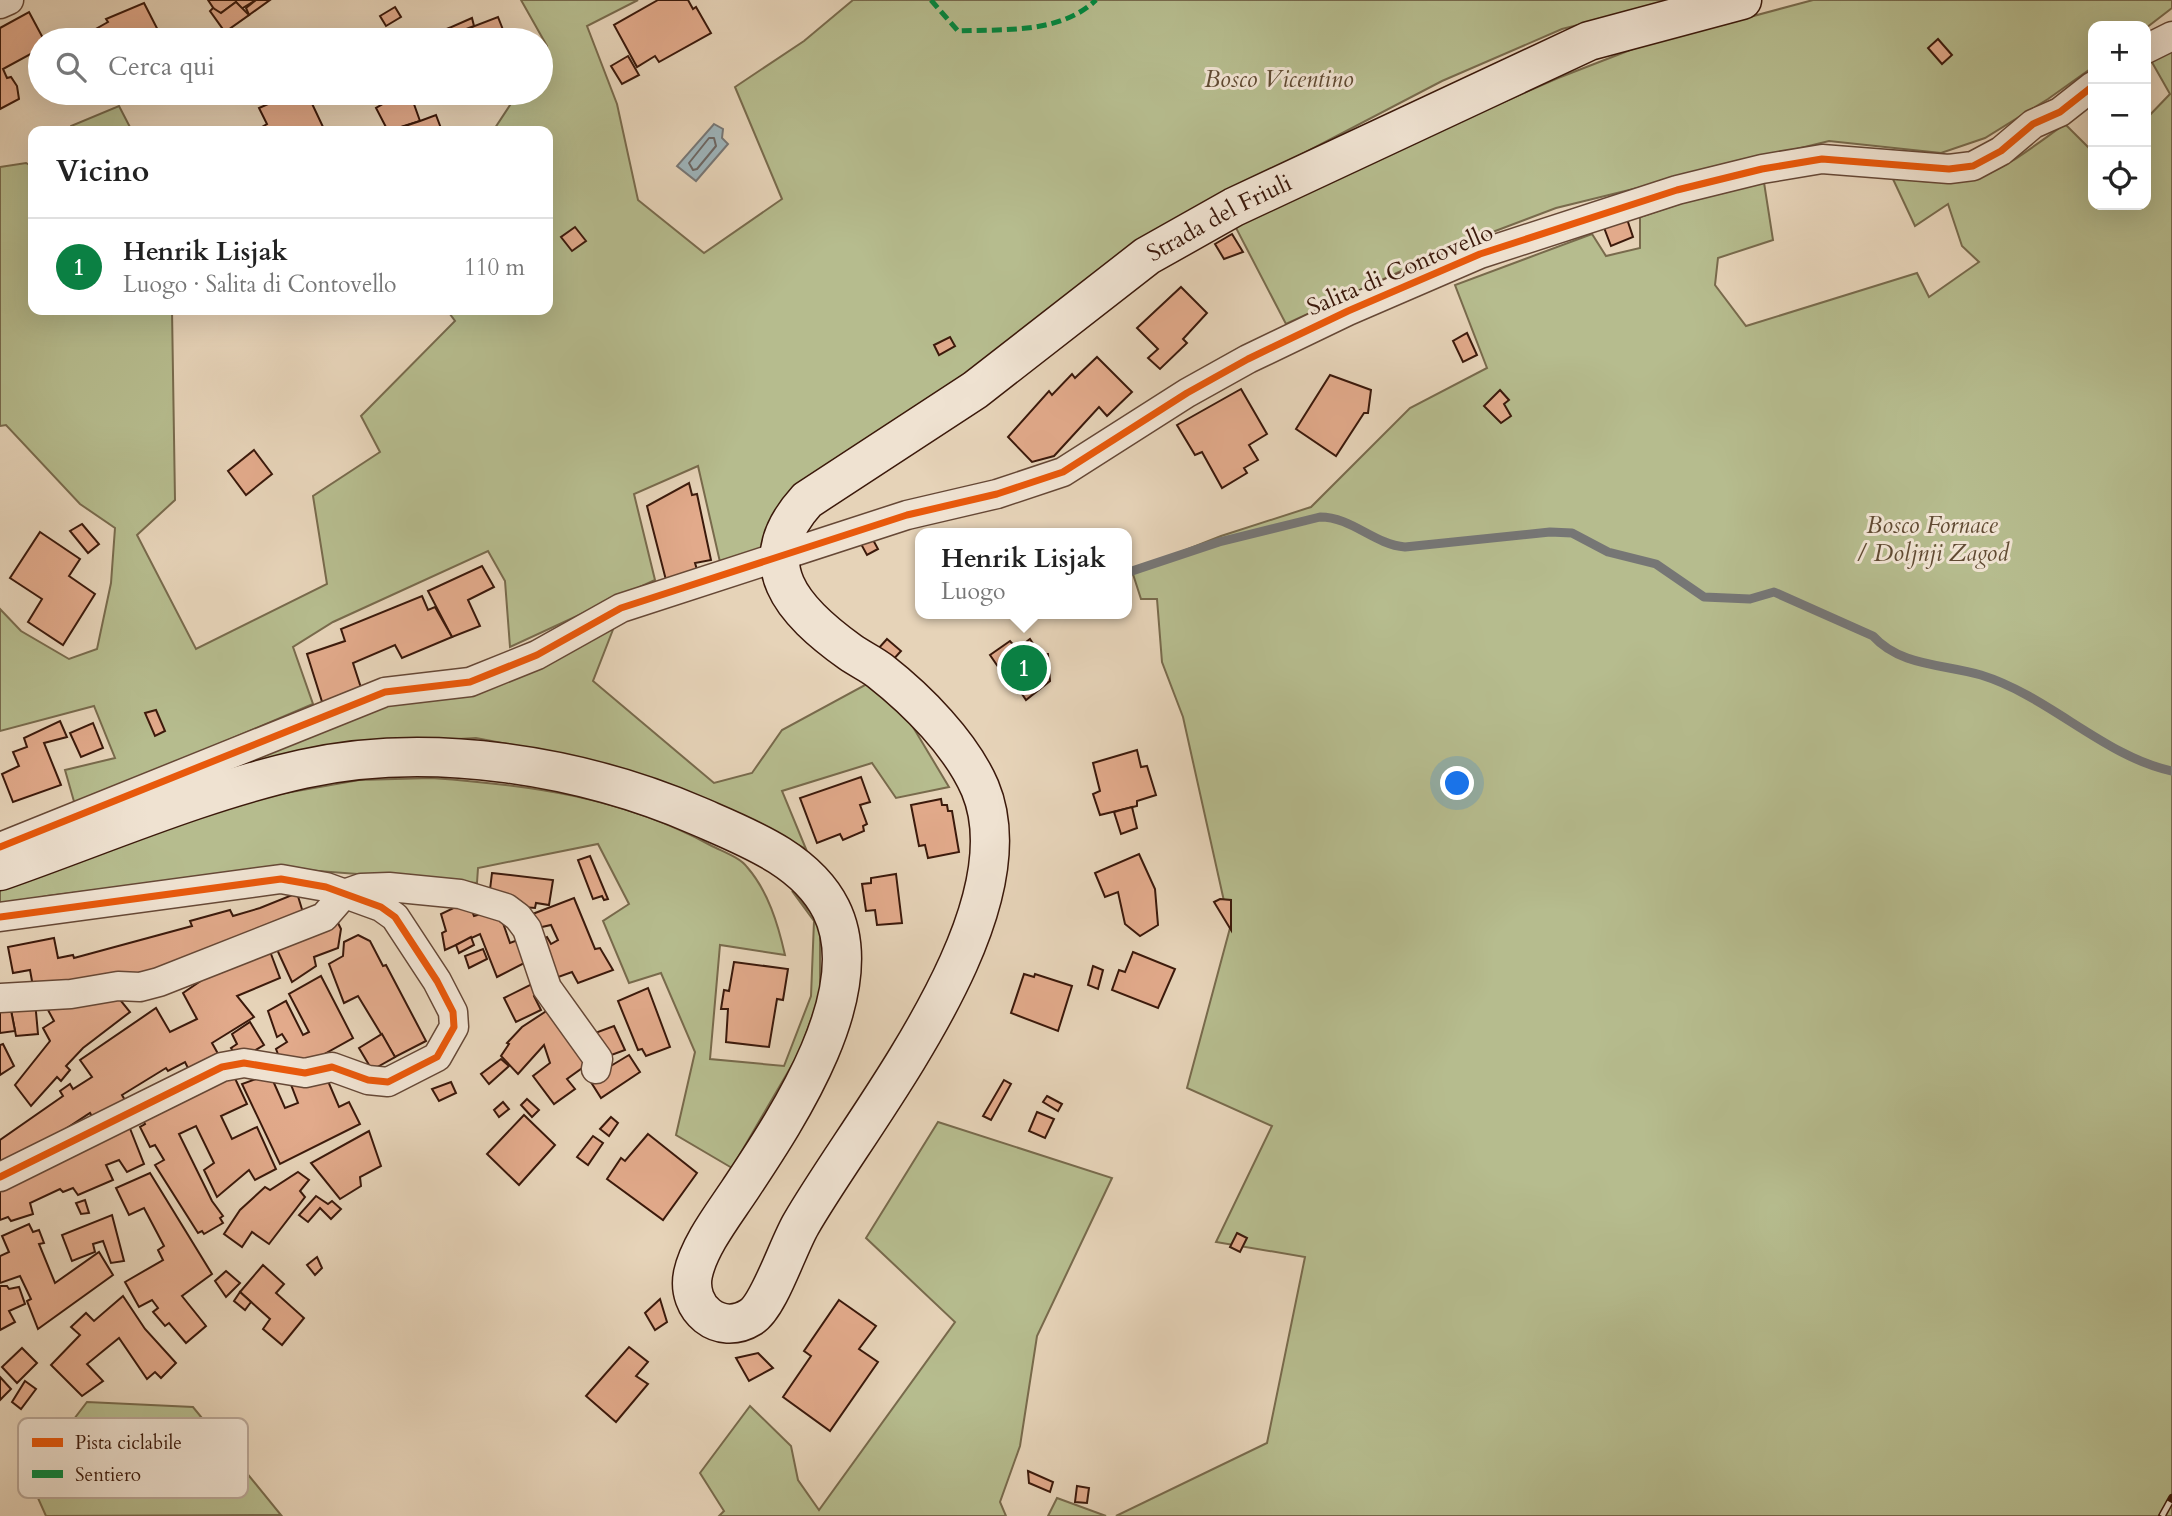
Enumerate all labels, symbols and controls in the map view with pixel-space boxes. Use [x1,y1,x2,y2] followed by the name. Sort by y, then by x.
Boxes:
[2088,21,2151,210] map controls
[2088,21,2151,84] button: +
[28,28,553,105] search box
[52,48,90,86] icon: search
[108,49,215,84] text: Cerca qui
[1204,63,1354,96] park label: Bosco Vicentino
[2088,84,2151,147] button: −
[2088,147,2151,210] button: locate
[56,151,149,192] text: Vicino
[1140,166,1297,270] street label: Strada del Friuli
[1302,216,1498,324] street label: Salita di Contovello
[123,234,288,269] text: Henrik Lisjak
[73,252,85,283] text: 1
[464,252,525,283] text: 110 m
[123,269,397,300] text: Luogo · Salita di Contovello
[1855,509,2010,570] park label: Bosco Fornace / Doljnji Zagod
[915,528,1132,619] popup
[941,541,1106,576] text: Henrik Lisjak
[941,576,1005,607] text: Luogo
[1001,642,1047,694] pin: 1
[1440,766,1474,800] your location
[18,1418,248,1498] legend
[75,1430,182,1456] text: Pista ciclabile
[75,1462,141,1488] text: Sentiero

